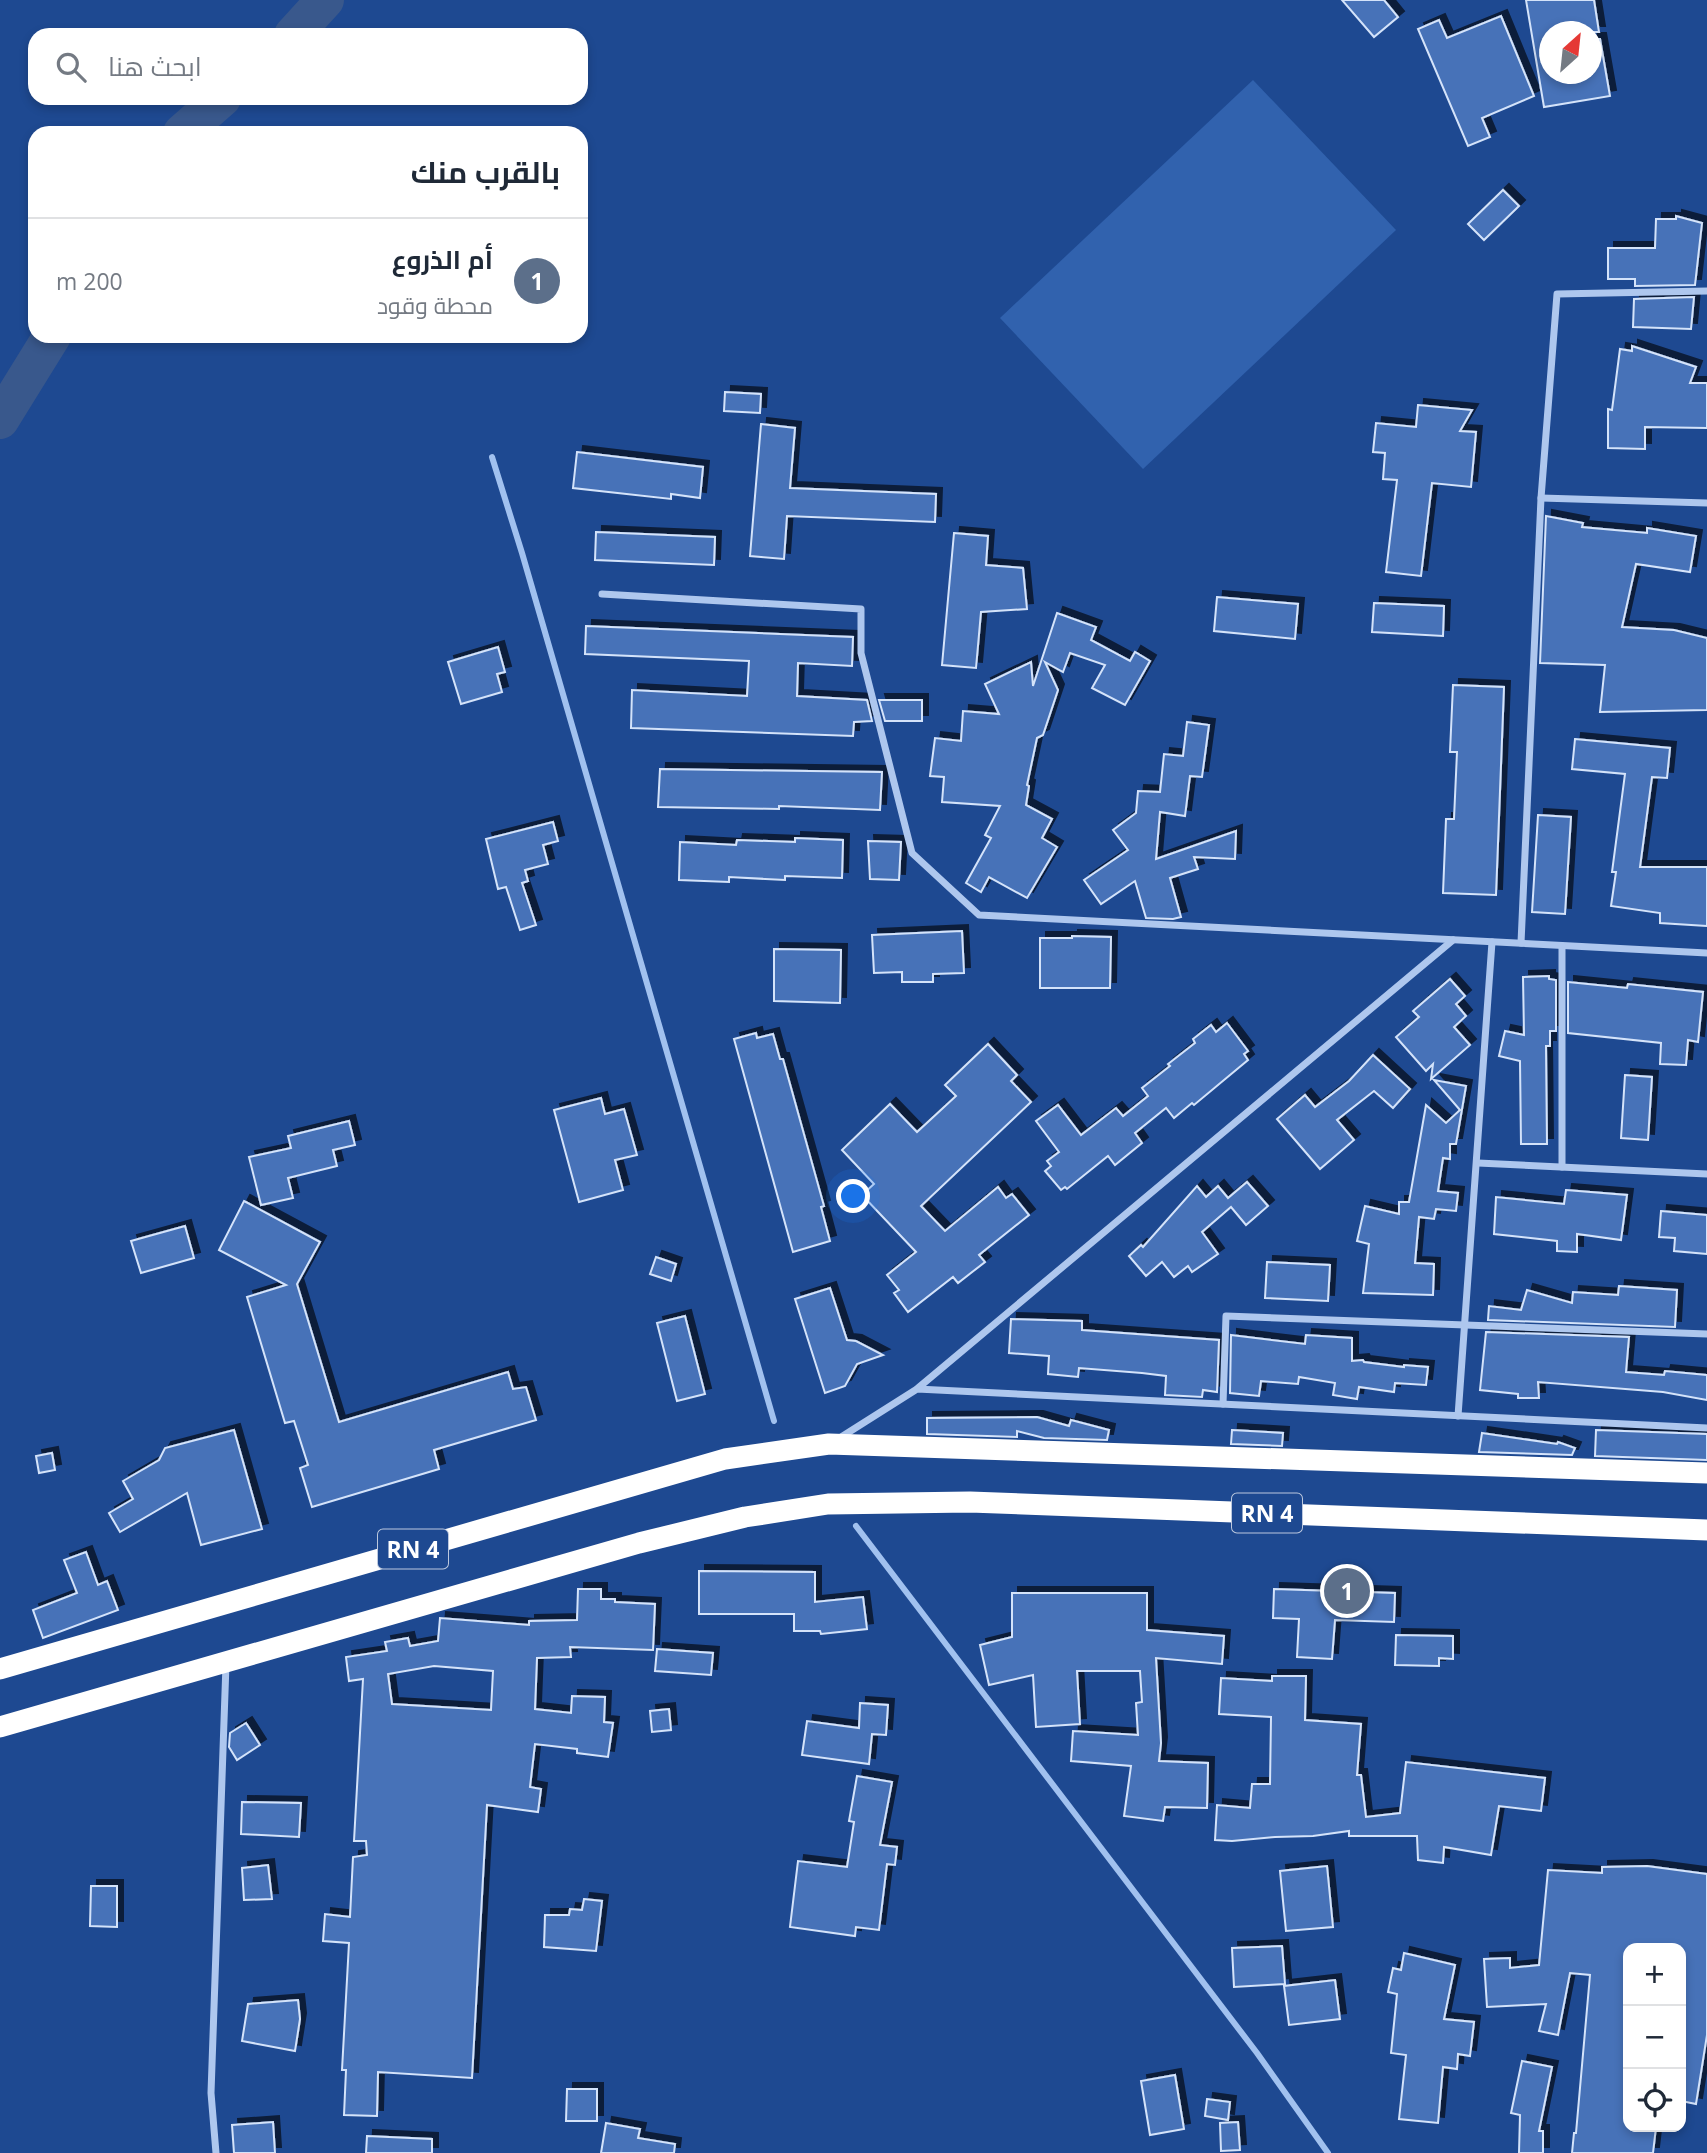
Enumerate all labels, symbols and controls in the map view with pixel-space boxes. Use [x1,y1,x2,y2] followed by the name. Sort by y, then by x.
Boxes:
[1539,21,1602,84] north arrow
[28,28,588,105] search box
[52,48,90,86] icon: search
[108,48,202,84] text: ابحث هنا
[411,151,560,192] text: بالقرب منك
[392,241,493,277] text: أم الذروع
[56,265,123,297] text: 200 m
[530,265,544,297] text: 1
[377,289,493,321] text: محطة وقود
[836,1179,870,1213] your location
[1232,1494,1302,1532] road number: RN 4
[378,1530,448,1568] road number: RN 4
[1324,1565,1370,1617] pin: 1
[1623,1943,1686,2132] map controls
[1623,1943,1686,2006] button: +
[1623,2006,1686,2069] button: −
[1623,2069,1686,2132] button: locate

